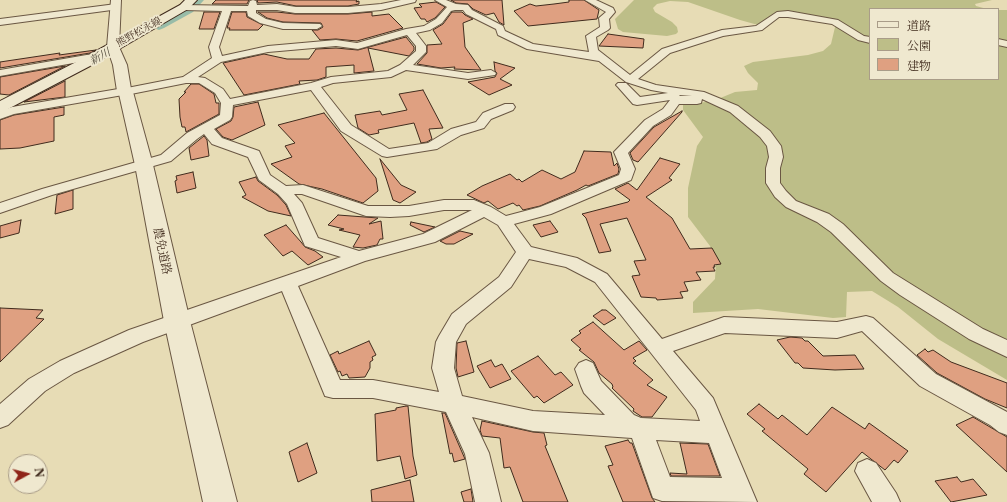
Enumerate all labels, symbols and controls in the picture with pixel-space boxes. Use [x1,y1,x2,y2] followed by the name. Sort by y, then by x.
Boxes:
[869,8,999,80] legend
[114,15,164,49] street label: 熊野松永線
[907,18,931,33] text: 道路
[907,38,931,53] text: 公園
[87,46,113,68] water label: 新川
[907,58,931,73] text: 建物
[150,226,174,276] street label: 農免道路
[8,454,48,494] north arrow
[31,467,46,478] text: N

